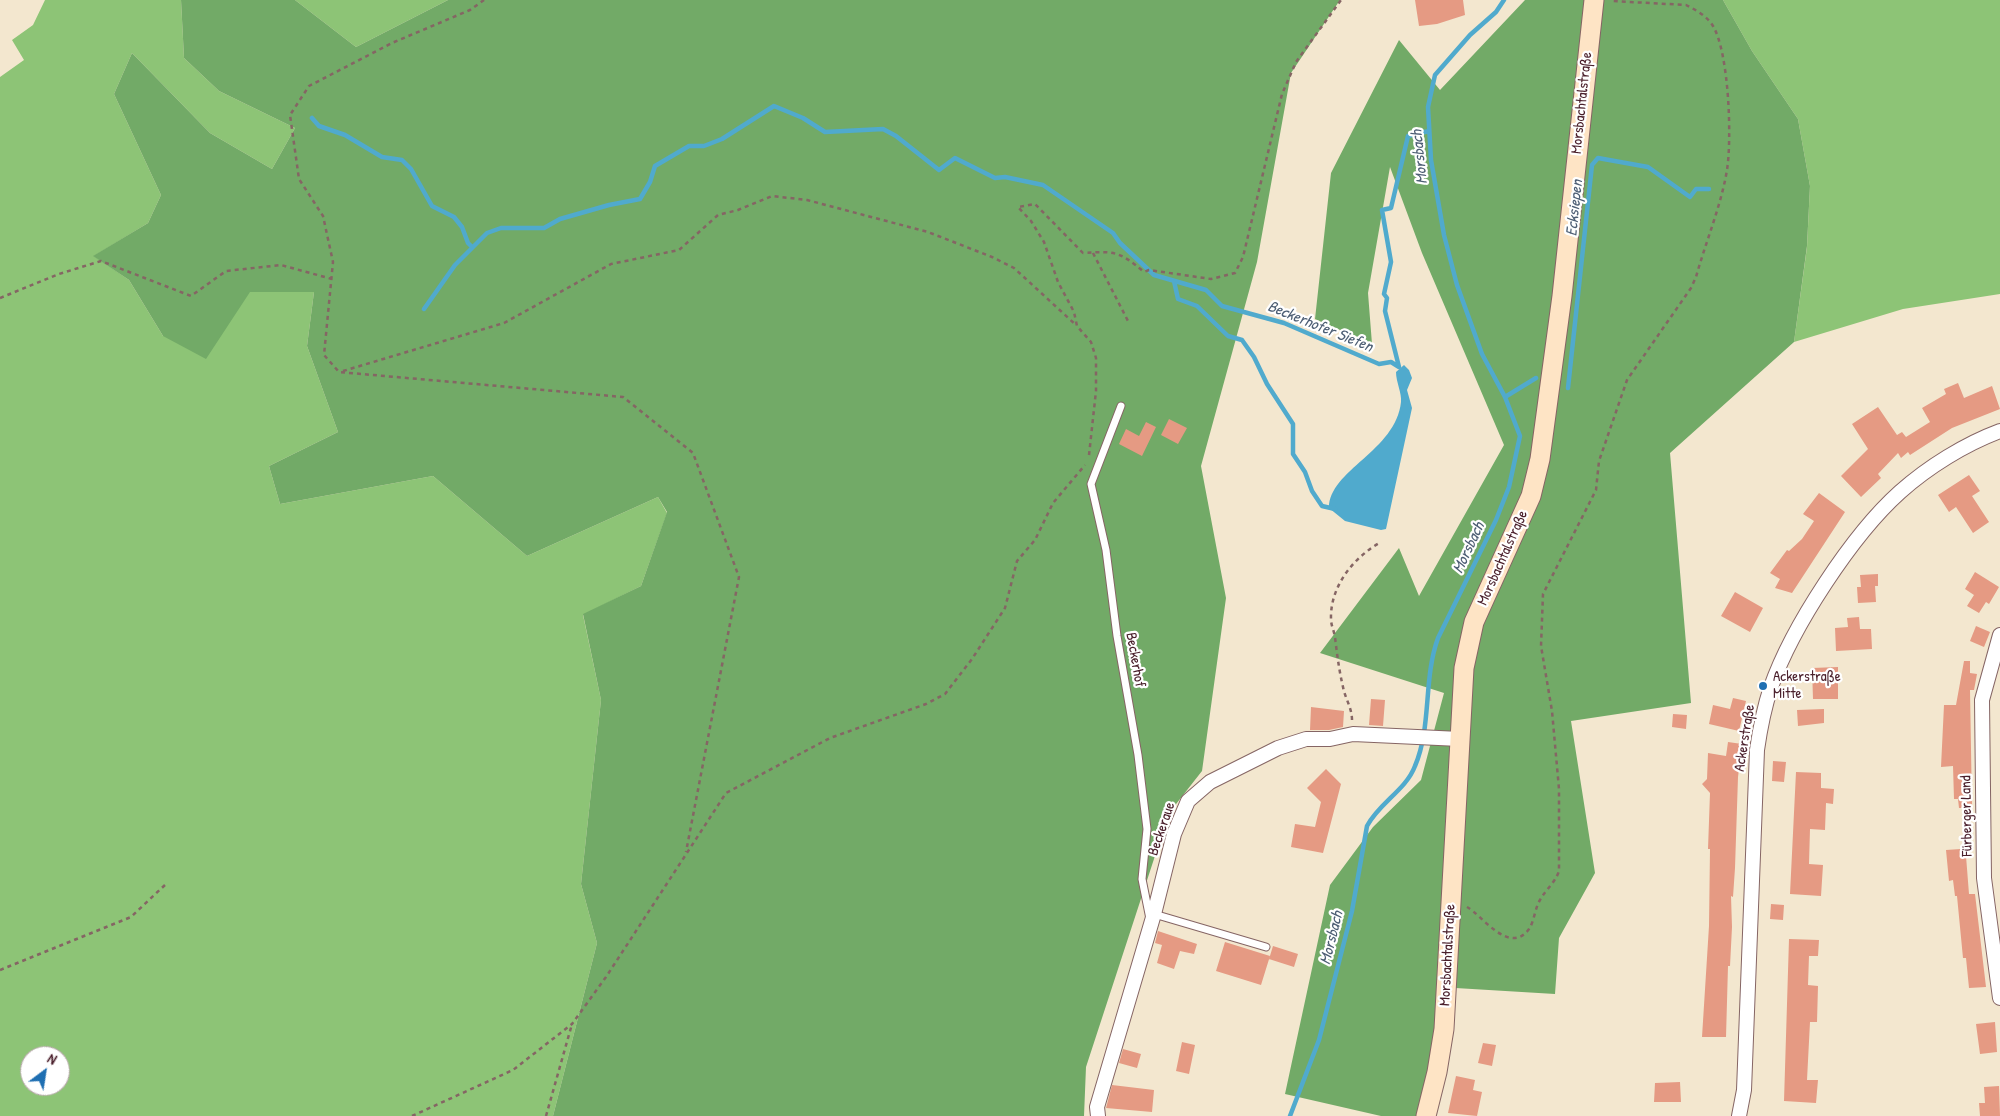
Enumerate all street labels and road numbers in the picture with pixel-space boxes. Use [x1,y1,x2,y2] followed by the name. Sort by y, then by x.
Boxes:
[1568,51,1596,155] street label: Morsbachtalstraße
[1474,508,1532,608] street label: Morsbachtalstraße
[1121,631,1149,689] street label: Beckerhof
[1731,703,1759,773] street label: Ackerstraße
[1957,775,1977,857] street label: Fürberger Land
[1145,800,1179,858] street label: Beckeraue
[1436,903,1460,1007] street label: Morsbachtalstraße

